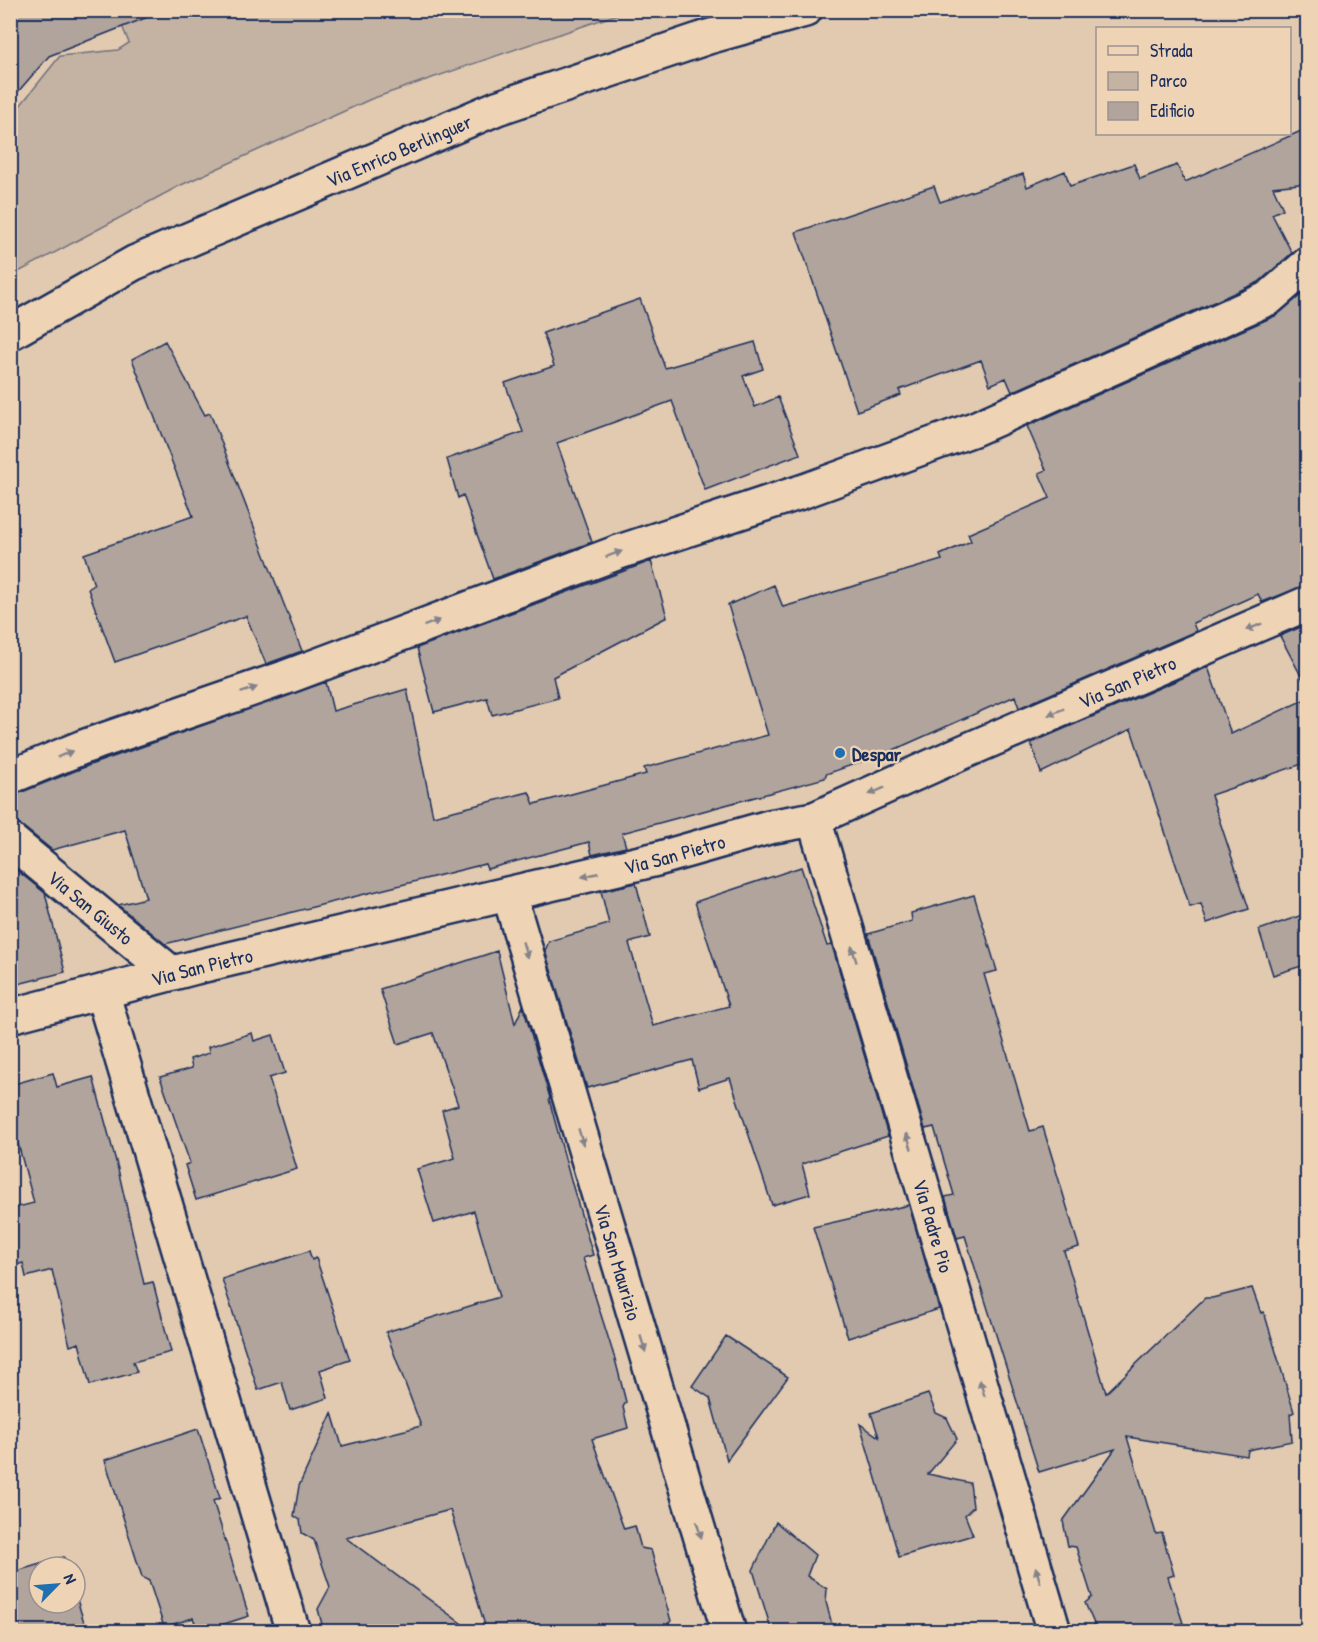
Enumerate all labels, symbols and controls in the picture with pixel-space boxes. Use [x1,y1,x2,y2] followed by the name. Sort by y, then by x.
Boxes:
[1096,27,1291,135] legend
[1150,38,1193,63] text: Strada
[1150,68,1187,93] text: Parco
[1150,98,1194,123] text: Edificio
[321,107,476,193] street label: Via Enrico Berlinguer
[605,548,623,558] one-way arrow
[423,618,441,627] one-way arrow
[1245,622,1262,631] one-way arrow
[1074,648,1180,714] street label: Via San Pietro
[240,684,258,694] one-way arrow
[1046,707,1064,717] one-way arrow
[852,740,902,768] place label: Despar
[833,746,847,760] marker: Despar
[56,749,74,759] one-way arrow
[868,786,886,796] one-way arrow
[621,827,728,880] street label: Via San Pietro
[42,863,139,950] street label: Via San Giusto
[581,870,599,880] one-way arrow
[148,941,255,992] street label: Via San Pietro
[521,941,530,959] one-way arrow
[849,945,858,963] one-way arrow
[577,1128,586,1146] one-way arrow
[904,1132,913,1150] one-way arrow
[908,1176,961,1275] street label: Via Padre Pio
[589,1201,649,1323] street label: Via San Maurizio
[639,1335,648,1353] one-way arrow
[977,1379,986,1397] one-way arrow
[695,1522,704,1540] one-way arrow
[27,1555,87,1615] north arrow
[1033,1566,1042,1584] one-way arrow
[59,1570,83,1588] text: N

